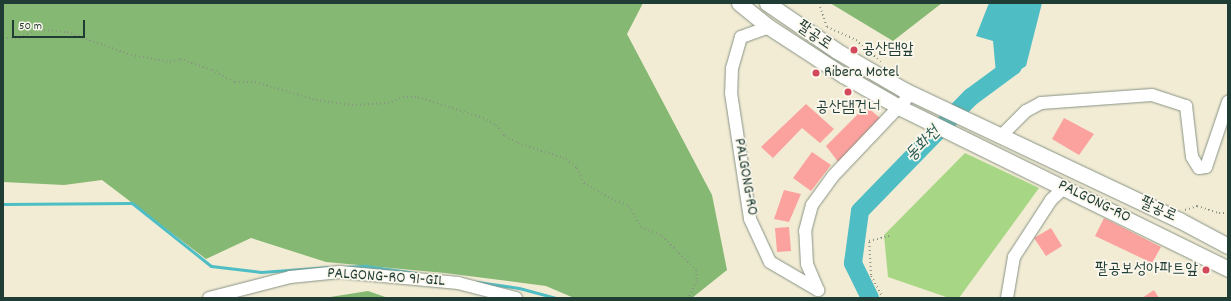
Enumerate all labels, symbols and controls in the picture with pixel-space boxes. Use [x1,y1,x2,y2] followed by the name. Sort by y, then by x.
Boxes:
[14,12,87,38] scale bar
[793,17,835,55] street label: 팔공로
[19,18,42,35] text: 50 m
[862,40,914,60] place label: 공산댐앞
[849,45,859,55] marker: 공산댐앞
[824,63,899,83] place label: Ribera Motel
[811,68,821,78] marker: Ribera Motel
[843,87,853,97] marker: 공산댐건너
[816,98,880,118] place label: 공산댐건너
[902,123,946,167] water label: 동화천
[729,137,761,217] street label: PALGONG-RO
[1055,176,1133,228] street label: PALGONG-RO
[1136,193,1180,227] street label: 팔공로
[1095,260,1198,280] place label: 팔공보성아파트앞
[327,264,445,292] street label: PALGONG-RO 91-GIL
[1201,265,1211,275] marker: 팔공보성아파트앞

